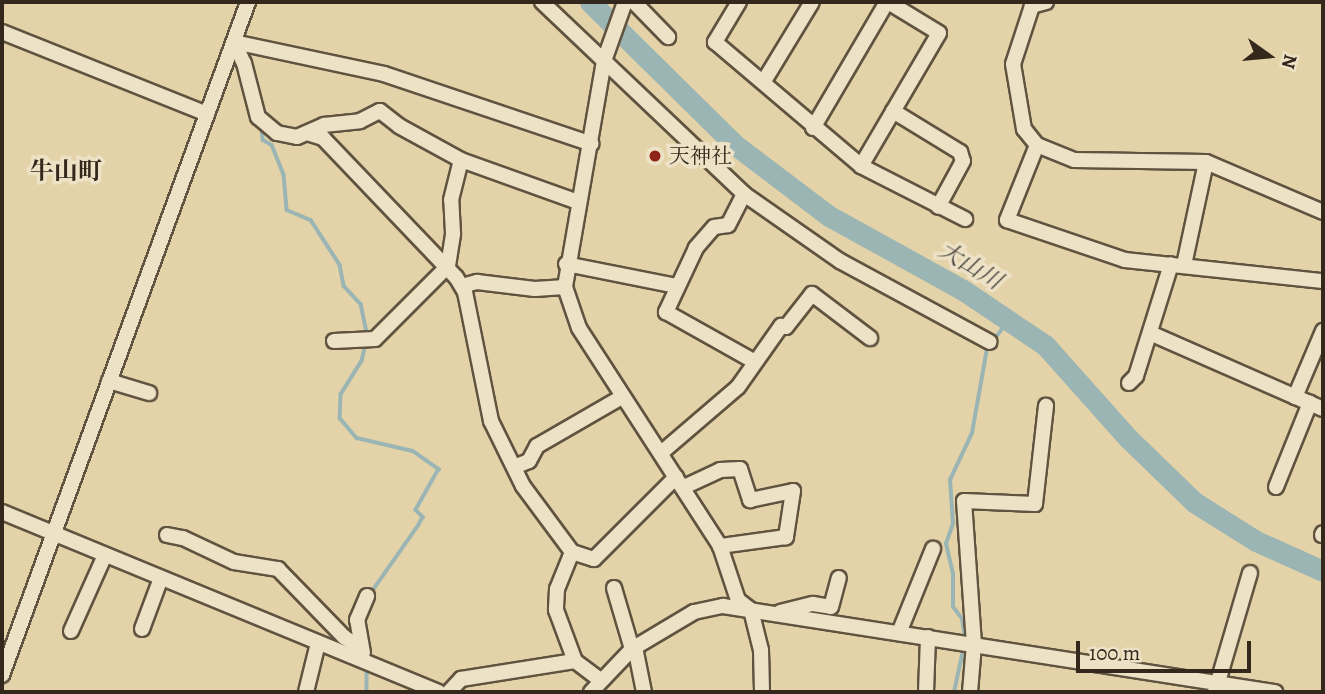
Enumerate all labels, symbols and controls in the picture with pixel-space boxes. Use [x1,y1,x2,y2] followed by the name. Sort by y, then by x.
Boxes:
[1234,21,1304,91] north arrow
[1275,51,1304,71] text: N
[669,143,732,169] place label: 天神社
[647,148,663,164] marker: 天神社
[30,158,102,186] district label: 牛山町
[933,236,1007,296] water label: 大山川
[1080,628,1255,672] scale bar
[1089,639,1140,667] text: 100 m

